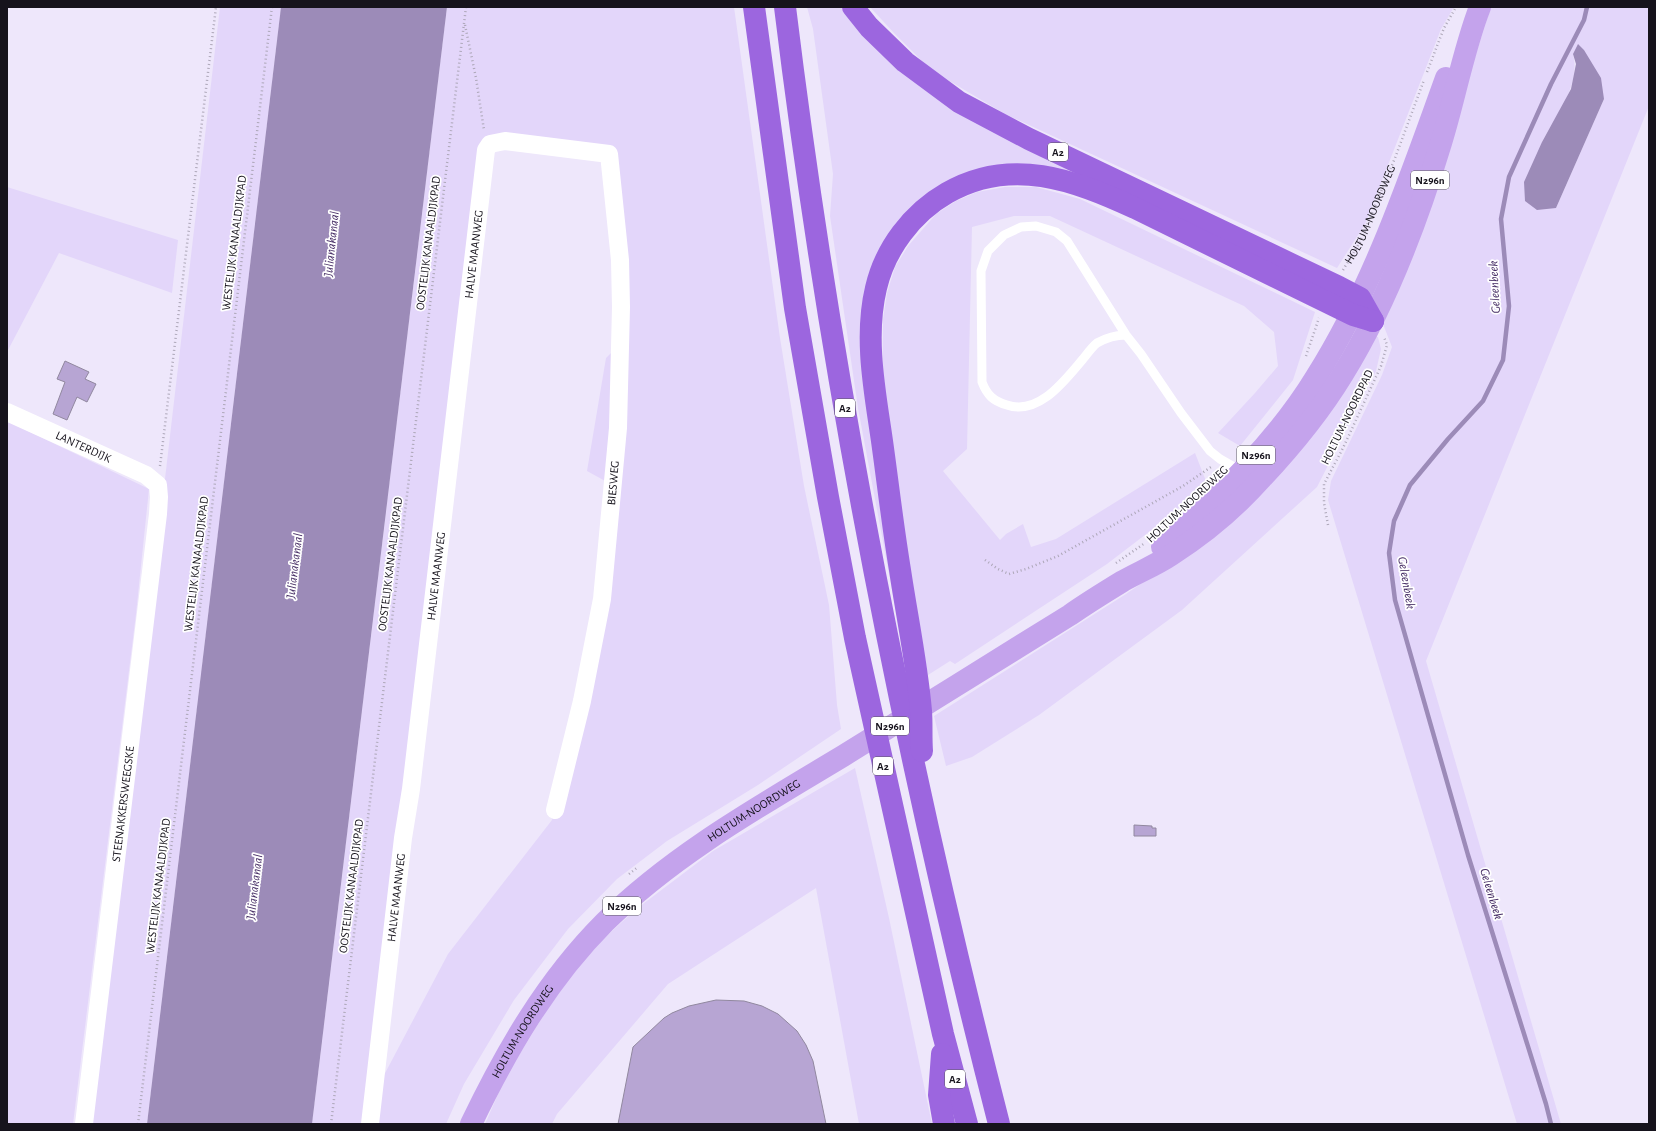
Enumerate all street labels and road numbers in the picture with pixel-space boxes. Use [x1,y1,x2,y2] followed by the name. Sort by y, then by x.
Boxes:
[1048,143,1068,161] road number: A2
[1342,163,1397,266] street label: HOLTUM-NOORDWEG
[1411,171,1449,189] road number: N296n
[220,174,248,311] street label: WESTELIJK KANAALDIJKPAD
[414,175,442,311] street label: OOSTELIJK KANAALDIJKPAD
[463,209,485,299] street label: HALVE MAANWEG
[1319,367,1375,466] street label: HOLTUM-NOORDPAD
[835,399,855,417] road number: A2
[54,429,114,465] street label: LANTERDIJK
[1237,446,1275,464] road number: N296n
[605,460,621,506] street label: BIESWEG
[1144,463,1230,545] street label: HOLTUM-NOORDWEG
[182,495,210,632] street label: WESTELIJK KANAALDIJKPAD
[376,496,404,632] street label: OOSTELIJK KANAALDIJKPAD
[425,531,447,621] street label: HALVE MAANWEG
[871,717,909,735] road number: N296n
[110,745,136,863] street label: STEENAKKERSWEEGSKE
[873,757,893,775] road number: A2
[705,777,802,844] street label: HOLTUM-NOORDWEG
[144,817,172,954] street label: WESTELIJK KANAALDIJKPAD
[337,818,365,954] street label: OOSTELIJK KANAALDIJKPAD
[385,853,407,942] street label: HALVE MAANWEG
[603,897,641,915] road number: N296n
[489,983,556,1080] street label: HOLTUM-NOORDWEG
[945,1070,965,1088] road number: A2

